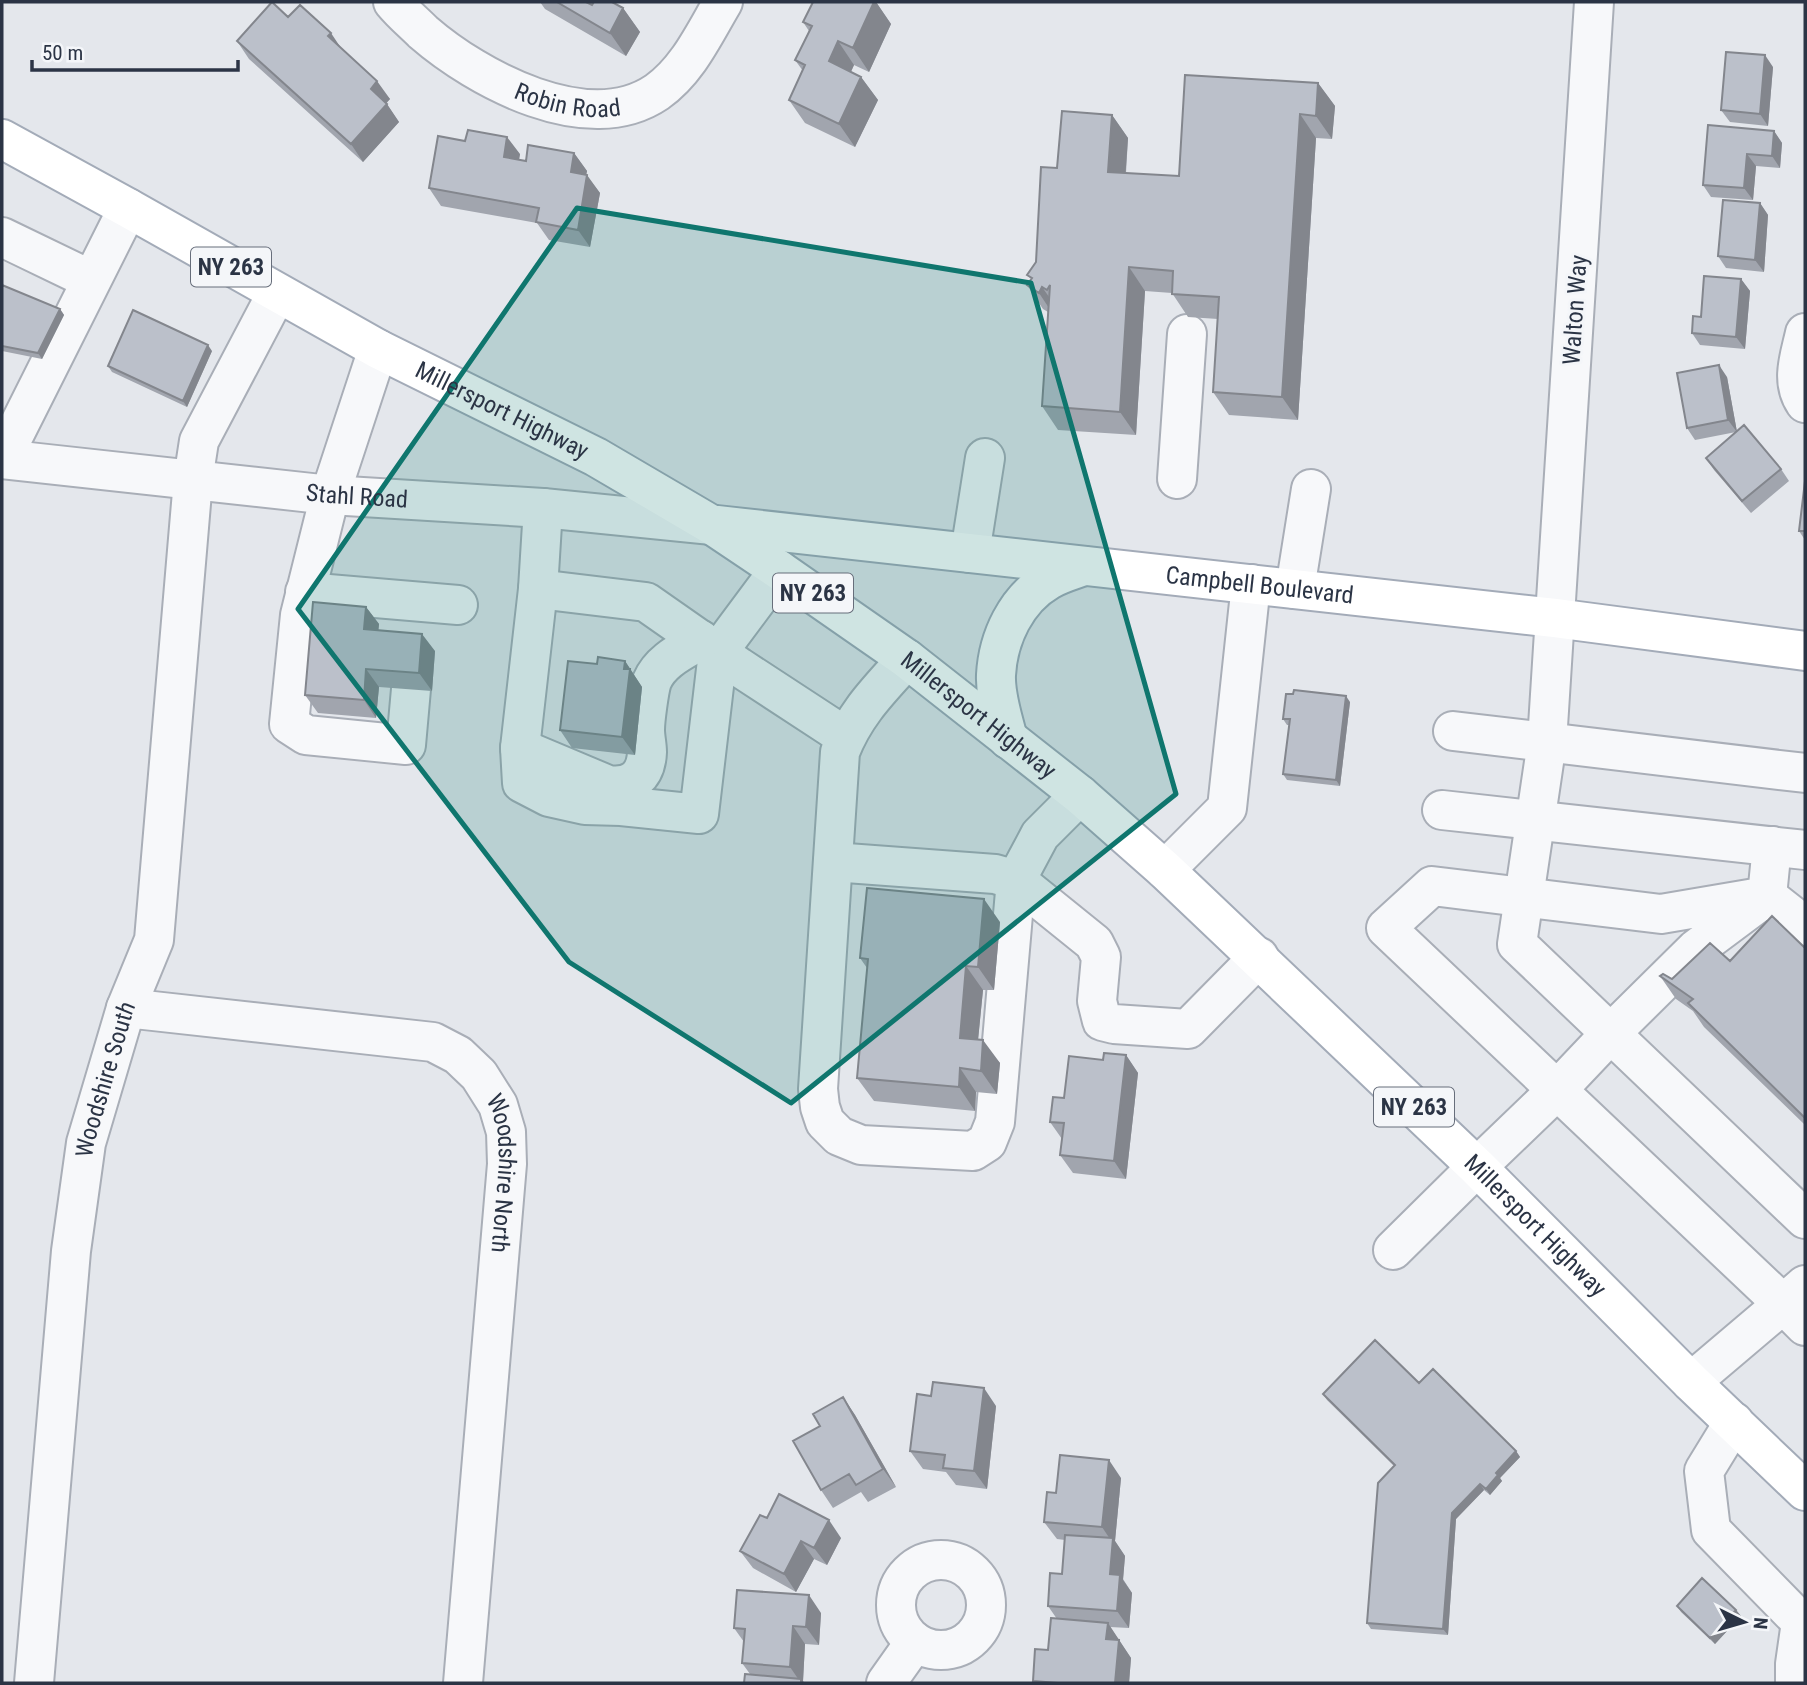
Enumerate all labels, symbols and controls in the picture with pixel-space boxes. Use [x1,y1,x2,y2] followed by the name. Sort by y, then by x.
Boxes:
[32,28,238,72] scale bar
[42,41,83,65] text: 50 m
[511,77,622,123] street label: Robin Road
[191,248,271,286] road number: NY 263
[1557,254,1593,366] street label: Walton Way
[411,356,593,465] street label: Millersport Highway
[305,478,409,514] street label: Stahl Road
[1164,561,1355,610] street label: Campbell Boulevard
[773,573,853,612] road number: NY 263
[895,646,1062,785] street label: Millersport Highway
[70,997,141,1159] street label: Woodshire South
[1374,1088,1454,1126] road number: NY 263
[481,1089,521,1254] street label: Woodshire North
[1459,1149,1612,1303] street label: Millersport Highway
[1709,1587,1779,1657] north arrow
[1748,1617,1772,1630] text: N

